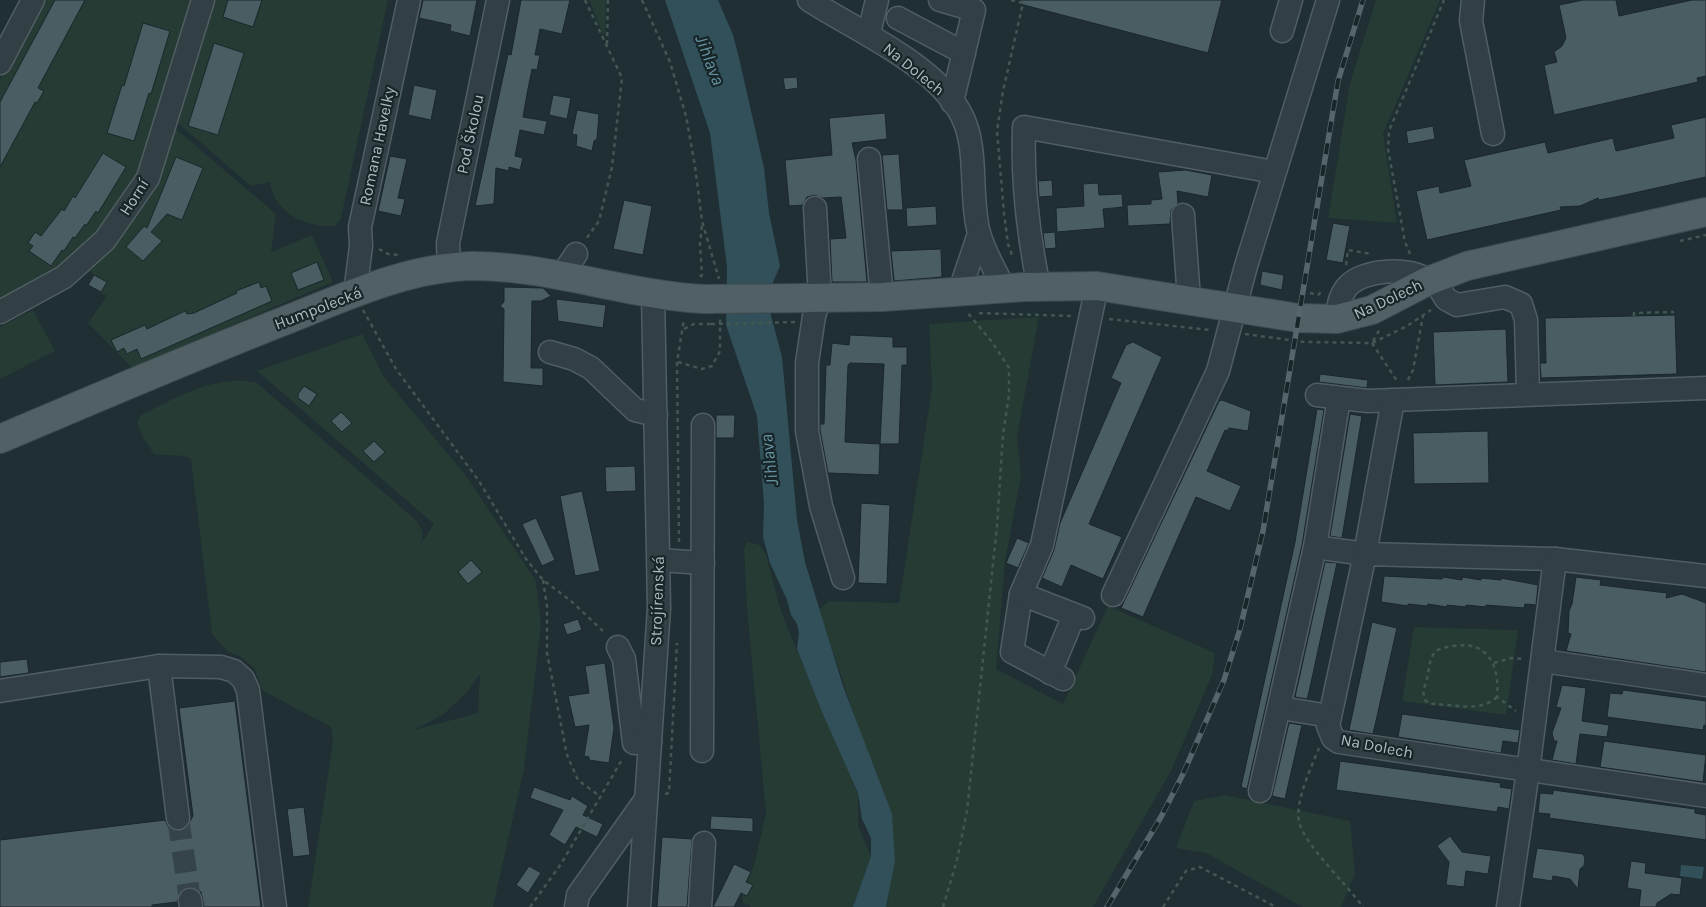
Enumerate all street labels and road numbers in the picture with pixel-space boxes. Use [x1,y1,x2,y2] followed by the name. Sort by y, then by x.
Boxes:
[879,38,949,100] street label: Na Dolech
[355,84,399,207] street label: Romana Havelky
[452,92,488,176] street label: Pod Školou
[115,175,153,219] street label: Horní
[1351,275,1425,323] street label: Na Dolech
[272,283,364,333] street label: Humpolecká
[646,556,668,646] street label: Strojírenská
[1339,730,1415,762] street label: Na Dolech

